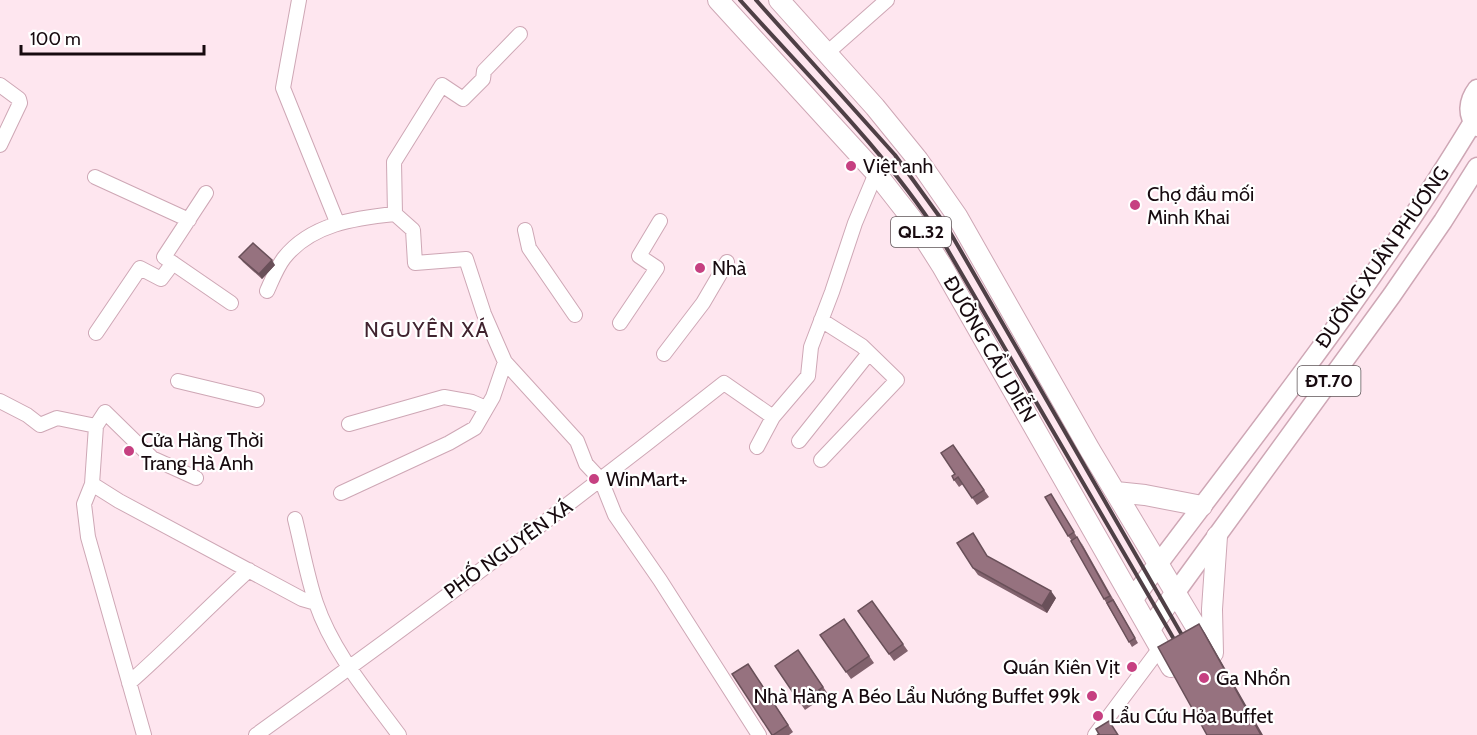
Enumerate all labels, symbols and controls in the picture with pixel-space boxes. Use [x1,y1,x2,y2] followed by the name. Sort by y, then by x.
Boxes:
[21,18,204,56] scale bar
[30,28,81,50] text: 100 m
[863,154,933,178] place label: Việt anh
[844,159,858,173] marker: Việt anh
[1310,161,1454,353] street label: ĐƯỜNG XUÂN PHƯƠNG
[1147,182,1254,229] place label: Chợ đầu mối Minh Khai
[1128,198,1142,212] marker: Chợ đầu mối Minh Khai
[891,217,951,247] road number: QL.32
[712,256,747,280] place label: Nhà
[693,261,707,275] marker: Nhà
[938,270,1044,426] street label: ĐƯỜNG CẦU DIỄN
[364,317,490,342] district label: NGUYÊN XÁ
[1298,366,1360,396] road number: ĐT.70
[141,428,263,475] place label: Cửa Hàng Thời Trang Hà Anh
[122,444,136,458] marker: Cửa Hàng Thời Trang Hà Anh
[606,467,688,491] place label: WinMart+
[587,472,601,486] marker: WinMart+
[438,492,577,604] street label: PHỐ NGUYÊN XÁ
[1003,655,1120,679] place label: Quán Kiên Vịt
[1125,660,1139,674] marker: Quán Kiên Vịt
[1216,666,1290,690] place label: Ga Nhổn
[1197,671,1211,685] marker: Ga Nhổn
[753,684,1080,708] place label: Nhà Hàng A Béo Lẩu Nướng Buffet 99k
[1085,689,1099,703] marker: Nhà Hàng A Béo Lẩu Nướng Buffet 99k
[1110,704,1274,728] place label: Lẩu Cứu Hỏa Buffet
[1091,709,1105,723] marker: Lẩu Cứu Hỏa Buffet

